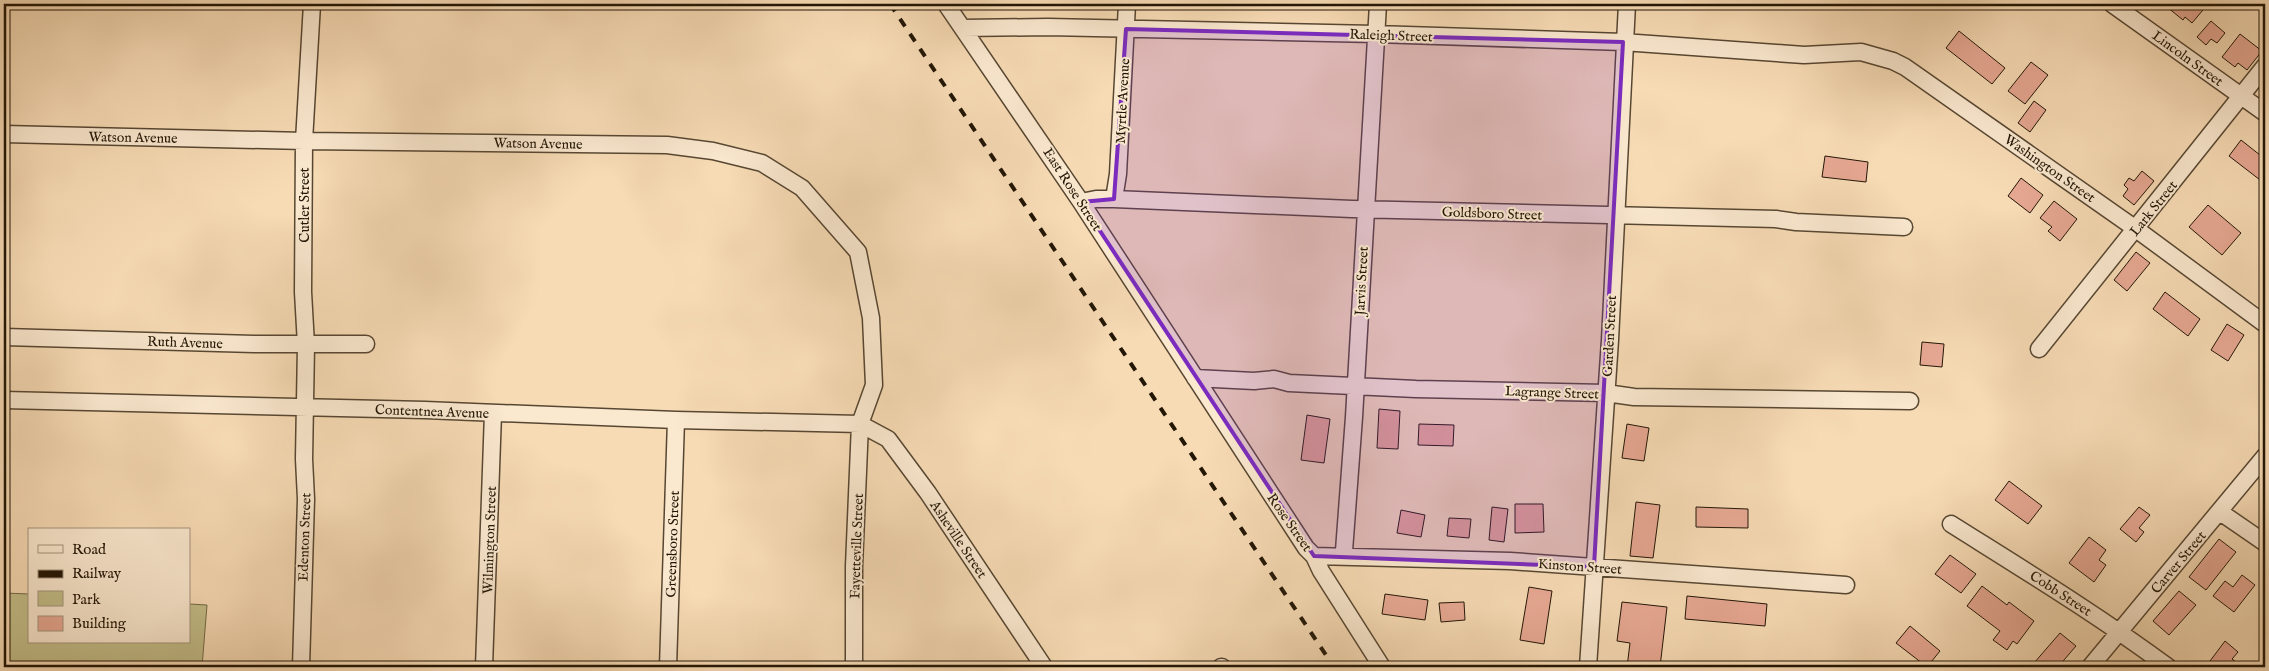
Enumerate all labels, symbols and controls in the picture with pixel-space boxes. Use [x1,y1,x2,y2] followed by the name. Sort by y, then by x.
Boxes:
[1349,26,1433,46] street label: Raleigh Street
[2148,27,2227,91] street label: Lincoln Street
[1112,57,1134,144] street label: Myrtle Avenue
[88,128,178,148] street label: Watson Avenue
[2000,131,2099,207] street label: Washington Street
[493,134,583,154] street label: Watson Avenue
[1039,144,1106,235] street label: East Rose Street
[296,167,314,243] street label: Cutler Street
[2126,177,2182,240] street label: Lark Street
[1442,203,1543,225] street label: Goldsboro Street
[1351,246,1373,318] street label: Jarvis Street
[1599,295,1621,377] street label: Garden Street
[147,333,224,353] street label: Ruth Avenue
[1505,382,1599,404] street label: Lagrange Street
[375,401,490,423] street label: Contentnea Avenue
[479,485,501,594] street label: Wilmington Street
[662,490,684,598] street label: Greensboro Street
[1262,490,1316,555] street label: Rose Street
[294,492,316,582] street label: Edenton Street
[846,493,868,599] street label: Fayetteville Street
[925,496,991,582] street label: Asheville Street
[2147,527,2210,598] street label: Carver Street
[28,528,190,644] legend
[72,540,107,559] text: Road
[1537,555,1623,579] street label: Kinston Street
[72,564,122,583] text: Railway
[2026,567,2095,621] street label: Cobb Street
[72,590,102,609] text: Park
[72,614,127,633] text: Building

